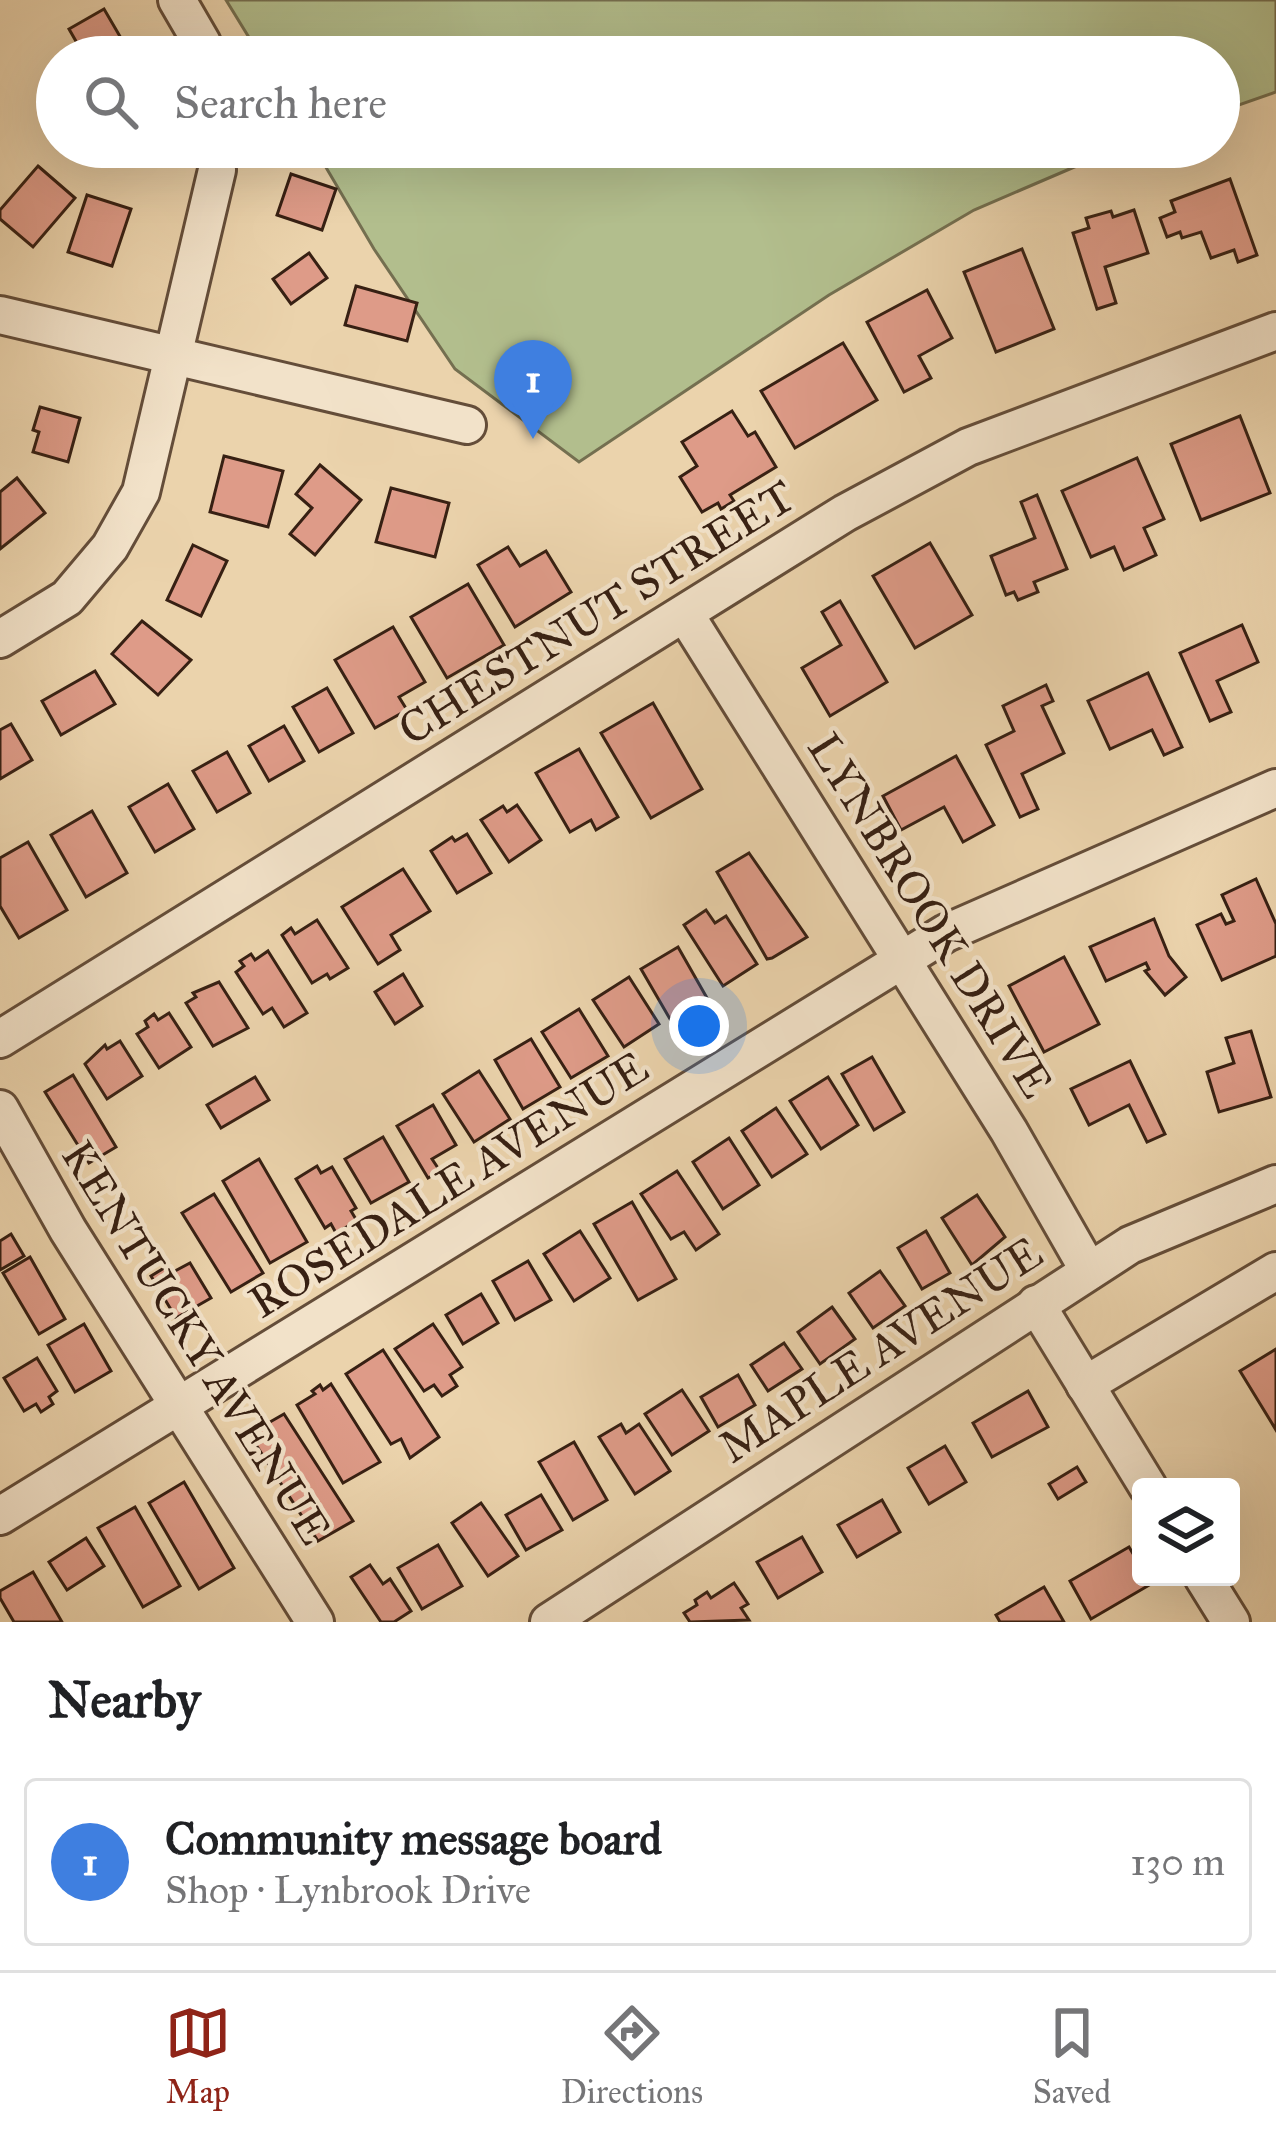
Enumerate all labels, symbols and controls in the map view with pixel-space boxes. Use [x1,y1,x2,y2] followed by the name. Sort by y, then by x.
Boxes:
[36,36,1240,168] search box
[78,69,144,135] icon: search
[174,75,387,130] text: Search here
[494,340,572,439] pin: 1
[388,468,804,757] street label: CHESTNUT STREET
[796,723,1065,1107] street label: LYNBROOK DRIVE
[669,996,729,1056] your location
[239,1039,658,1330] street label: ROSEDALE AVENUE
[50,1131,343,1554] street label: KENTUCKY AVENUE
[708,1225,1052,1474] street label: MAPLE AVENUE
[1132,1478,1240,1586] map controls
[1132,1478,1240,1586] button: layers
[48,1669,200,1731] text: Nearby
[165,1811,662,1866] text: Community message board
[82,1838,98,1886] text: 1
[1130,1838,1225,1886] text: 130 m
[165,1866,531,1914] text: Shop · Lynbrook Drive
[165,2000,231,2112] tab: Map
[561,2000,703,2112] tab: Directions
[1033,2000,1111,2112] tab: Saved

